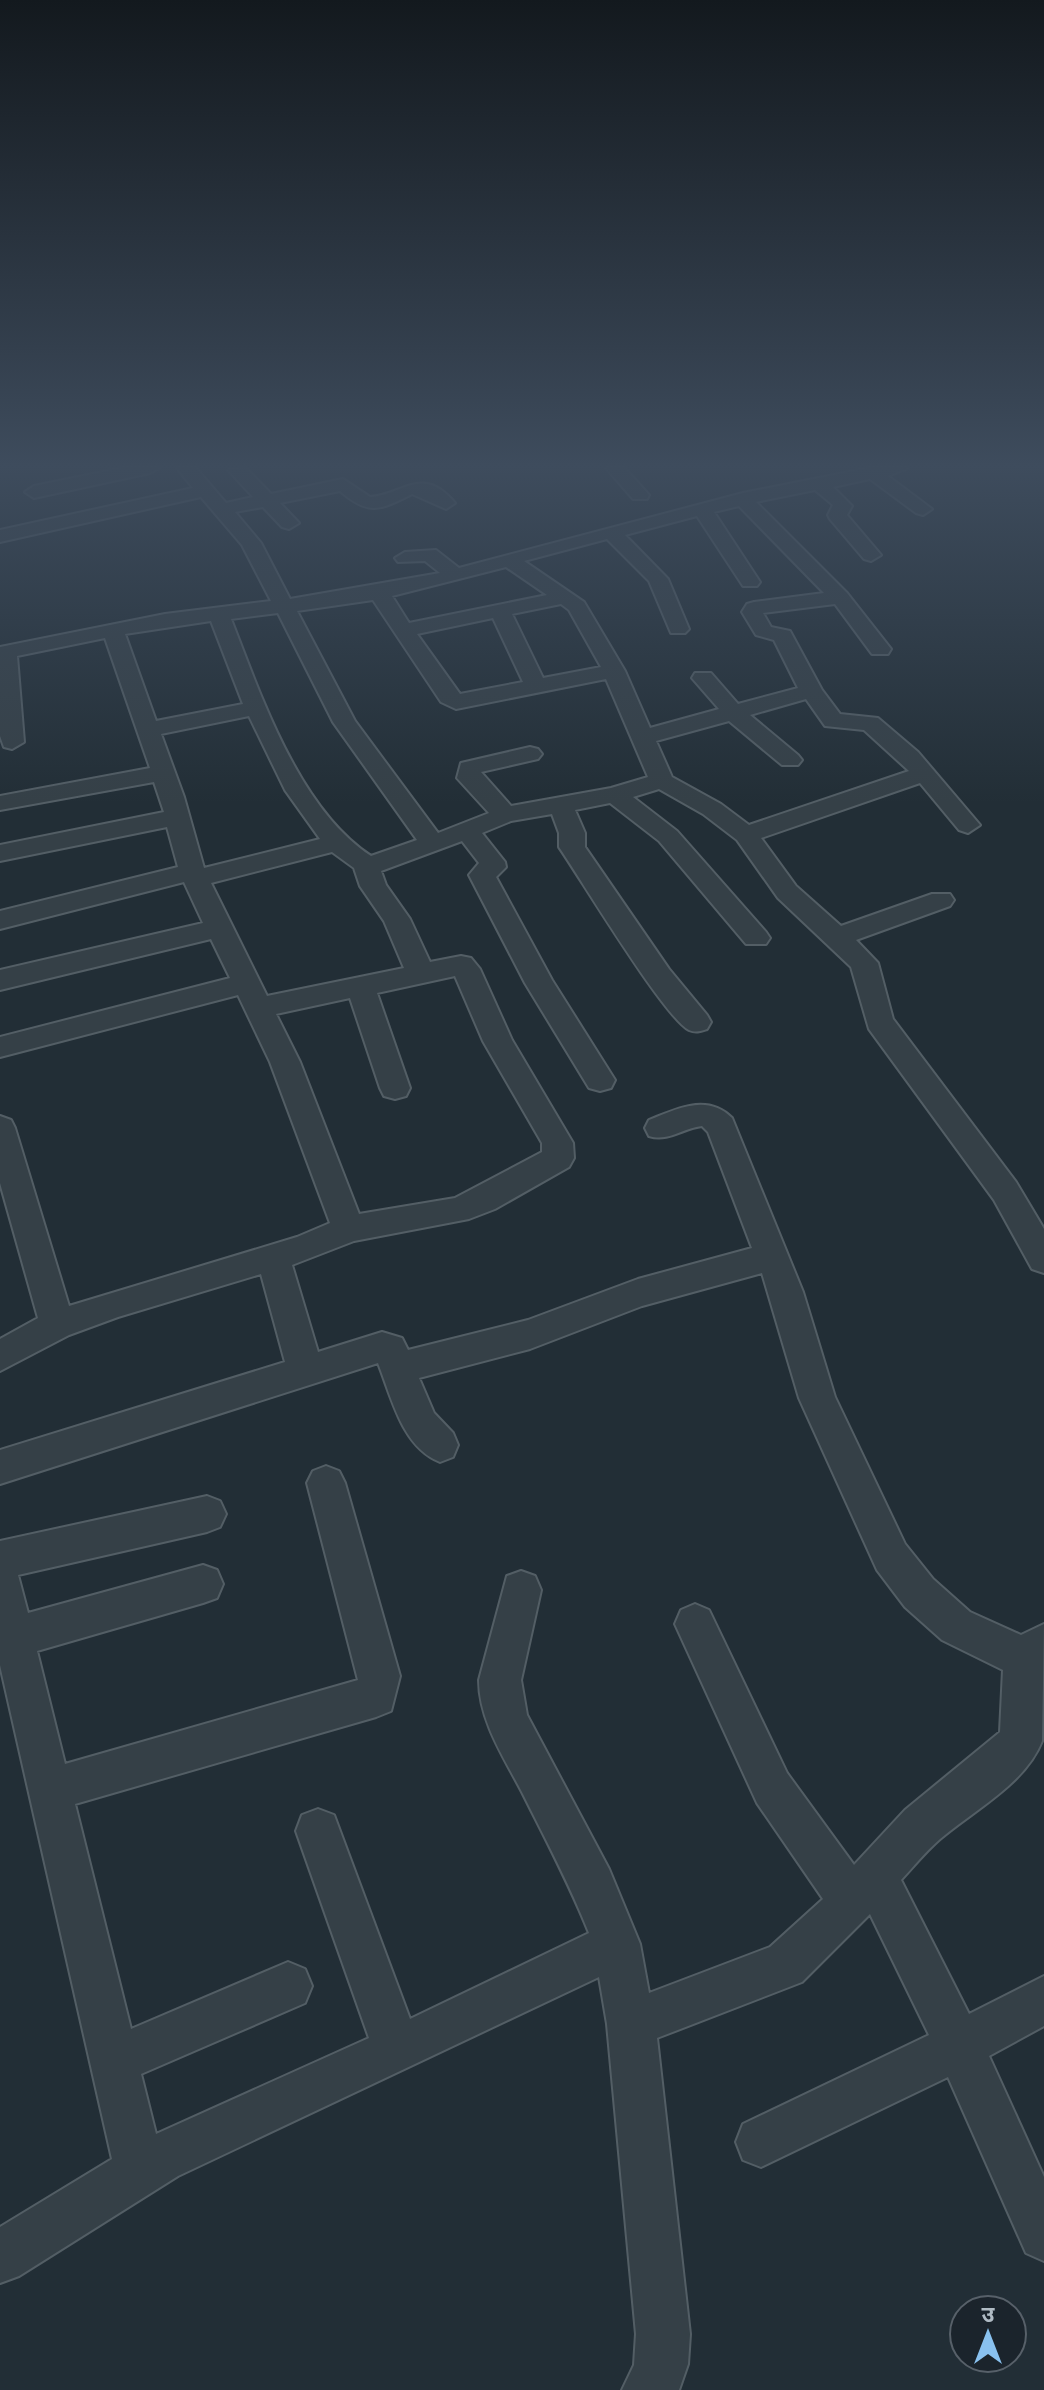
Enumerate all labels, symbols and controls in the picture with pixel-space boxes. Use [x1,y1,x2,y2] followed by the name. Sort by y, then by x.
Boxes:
[948,2294,1028,2374] north arrow
[982,2301,996,2327] text: उ

